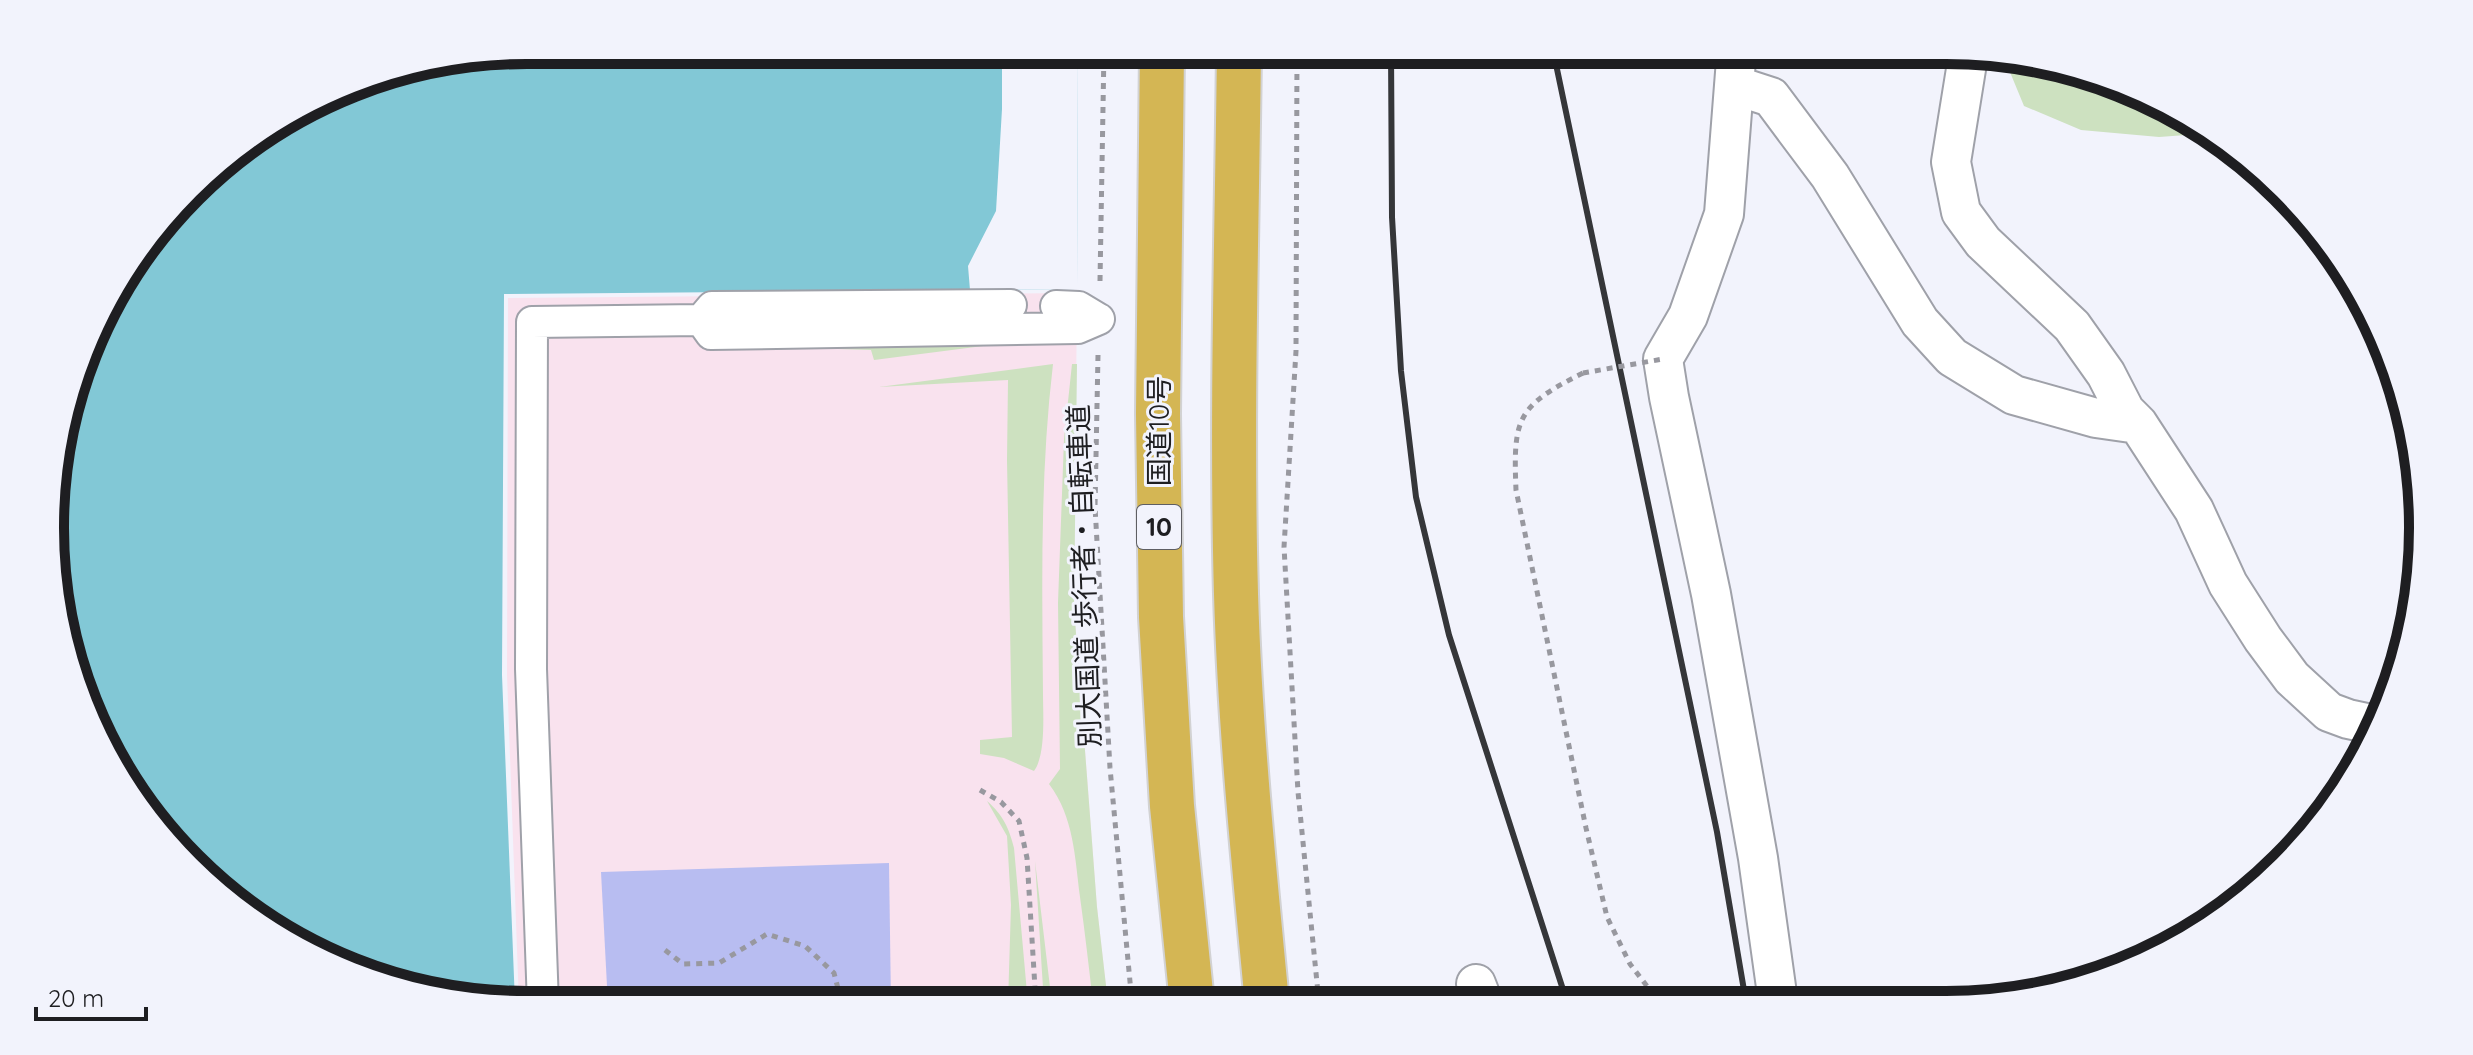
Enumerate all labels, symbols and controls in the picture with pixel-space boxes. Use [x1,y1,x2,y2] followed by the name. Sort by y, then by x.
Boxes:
[1141,375,1176,487] street label: 国道10号
[1060,404,1107,748] street label: 別大国道 歩行者・自転車道
[1137,505,1181,549] road number: 10
[36,971,146,1021] scale bar
[48,983,104,1013] text: 20 m

